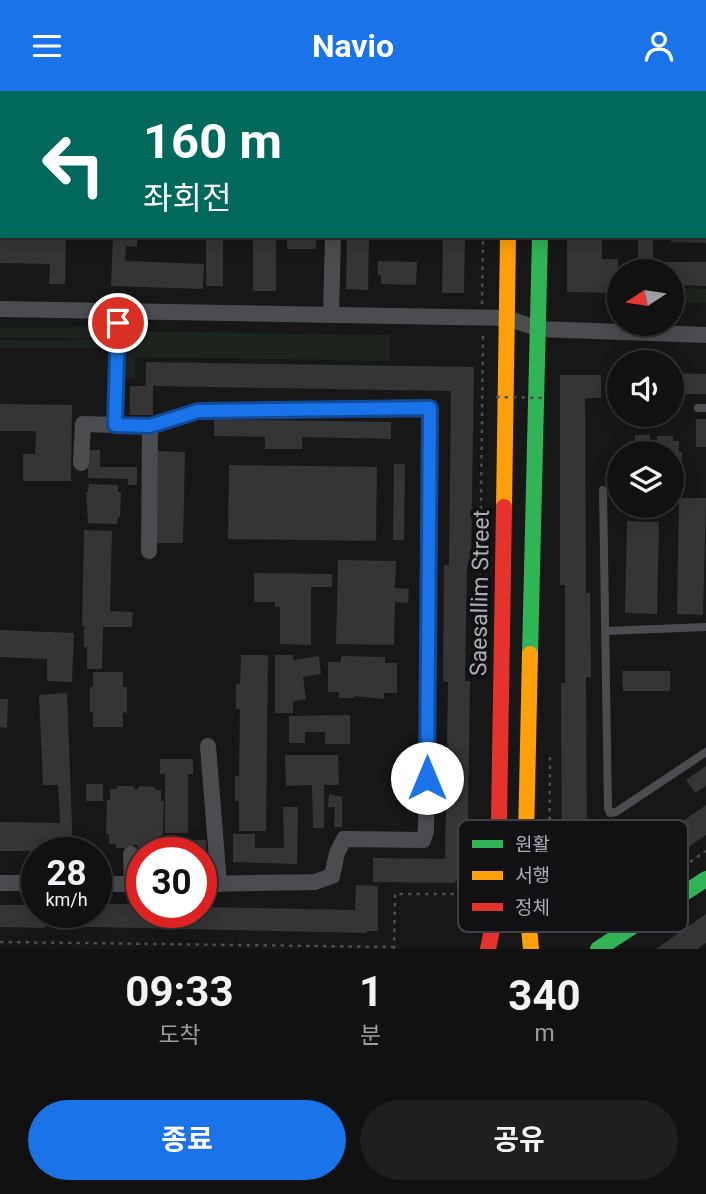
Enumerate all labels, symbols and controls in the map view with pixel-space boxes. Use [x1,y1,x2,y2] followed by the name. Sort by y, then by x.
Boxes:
[28,27,66,65] icon: menu
[312,27,394,65] text: Navio
[640,27,678,65] icon: person
[143,113,282,170] text: 160 m
[28,119,119,210] icon: left
[143,179,231,217] text: 좌회전
[607,259,684,336] north arrow
[607,259,684,518] map controls
[88,293,148,353] pin
[99,304,137,342] icon: arrive
[607,350,684,427] button: sound
[607,441,684,518] button: layers
[465,510,495,676] street label: Saesallim Street
[390,741,464,815] position arrow
[458,820,688,932] legend
[515,833,550,856] text: 원활
[126,837,217,928] speed limit sign: 30
[46,853,87,894] text: 28
[515,864,550,887] text: 서행
[45,889,88,910] text: km/h
[515,896,550,919] text: 정체
[125,967,234,1016] text: 09:33
[359,967,383,1016] text: 1
[508,971,581,1020] text: 340
[534,1020,555,1047] text: m
[158,1022,201,1049] text: 도착
[360,1022,382,1049] text: 분
[28,1100,346,1180] button: 종료
[360,1100,678,1180] button: 공유

